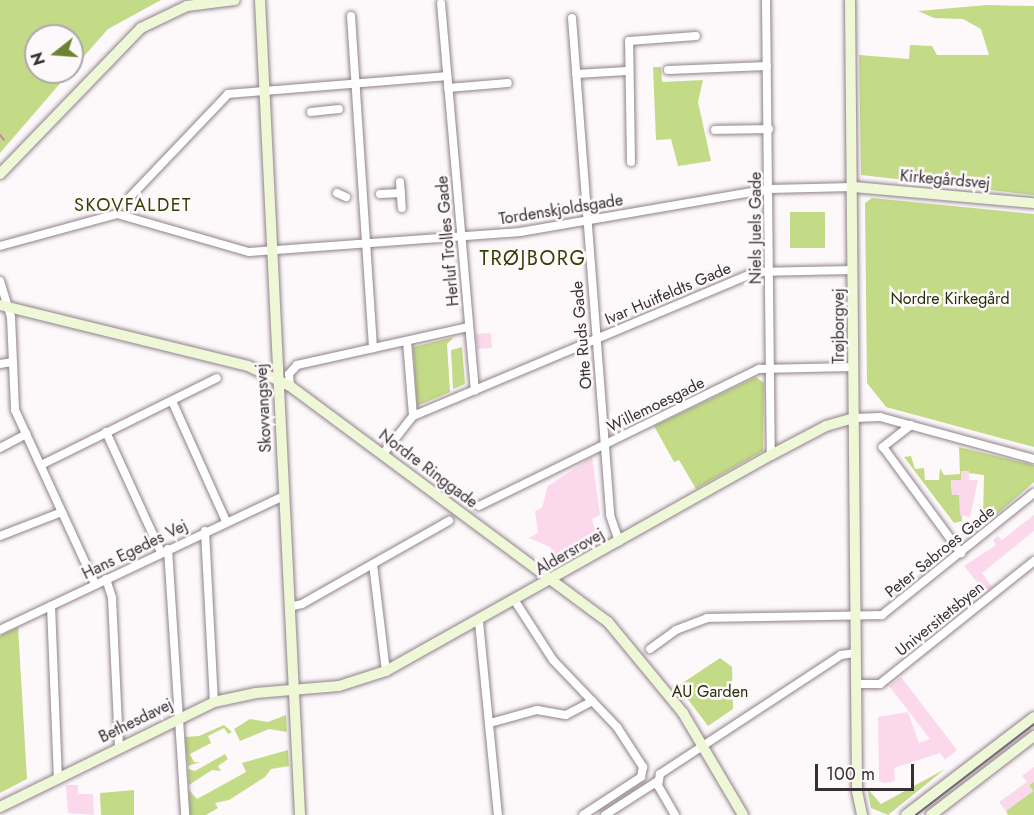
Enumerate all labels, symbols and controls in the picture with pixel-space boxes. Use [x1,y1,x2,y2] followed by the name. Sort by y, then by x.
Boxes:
[24,24,84,84] north arrow
[25,49,51,68] text: N
[899,166,991,194] street label: Kirkegårdsvej
[746,172,766,284] street label: Niels Juels Gade
[433,175,463,307] street label: Herluf Trolles Gade
[498,191,624,229] street label: Tordenskjoldsgade
[74,194,192,216] district label: SKOVFALDET
[480,246,586,270] district label: TRØJBORG
[602,259,734,329] street label: Ivar Huitfeldts Gade
[568,280,596,390] street label: Otte Ruds Gade
[829,288,849,364] street label: Trøjborgvej
[890,289,1010,309] park label: Nordre Kirkegård
[252,363,276,453] street label: Skovvangsvej
[604,373,708,437] street label: Willemoesgade
[375,426,481,512] street label: Nordre Ringgade
[881,502,999,602] street label: Peter Sabroes Gade
[79,516,191,584] street label: Hans Egedes Vej
[532,525,608,579] street label: Aldersrovej
[892,577,988,661] street label: Universitetsbyen
[672,682,748,702] park label: AU Garden
[96,695,176,747] street label: Bethesdavej
[818,752,917,790] scale bar
[826,761,875,787] text: 100 m

